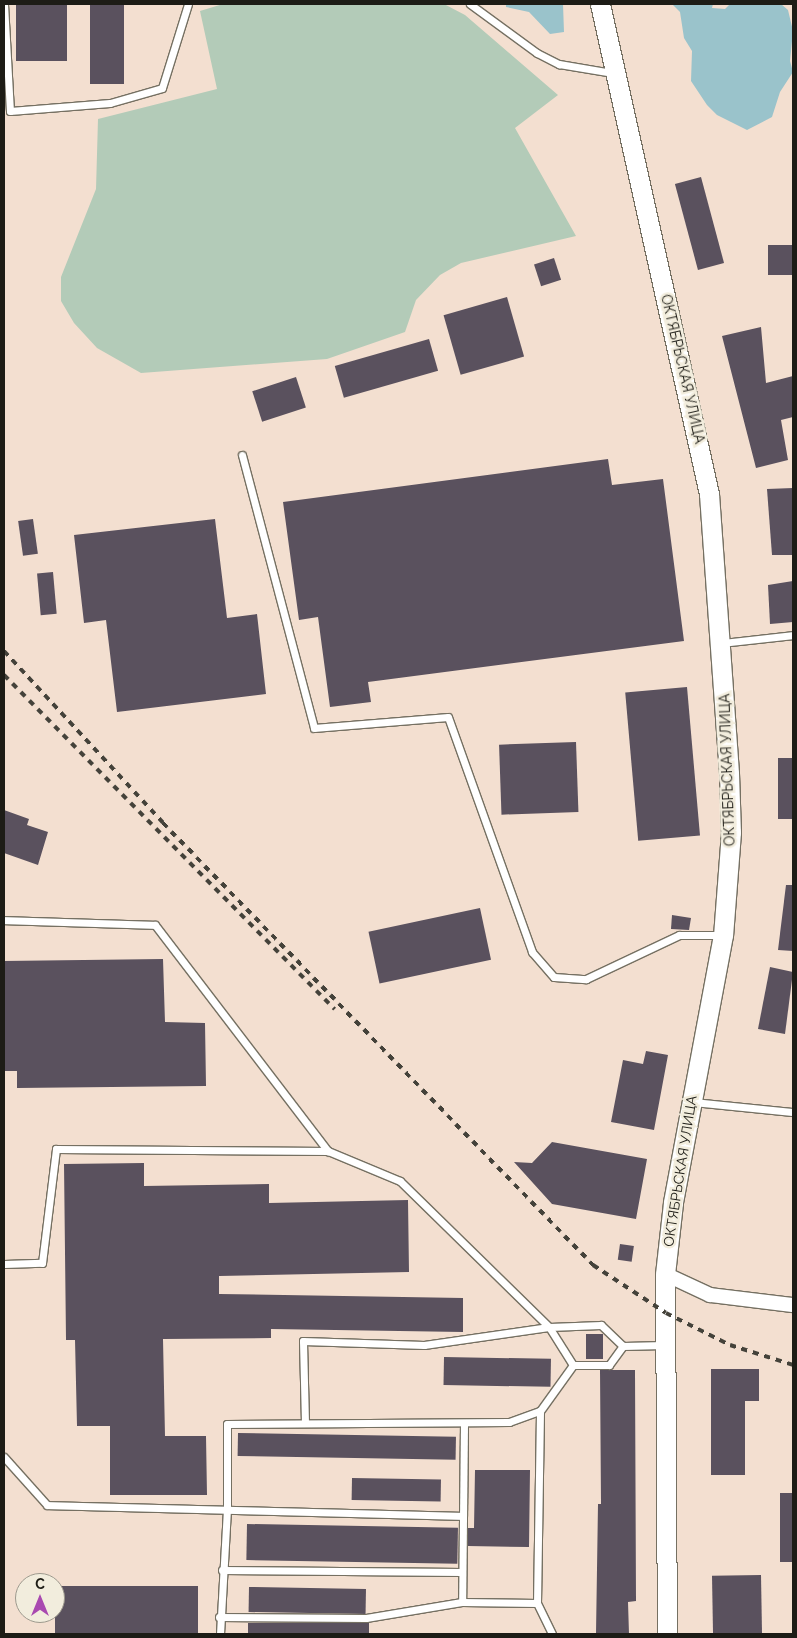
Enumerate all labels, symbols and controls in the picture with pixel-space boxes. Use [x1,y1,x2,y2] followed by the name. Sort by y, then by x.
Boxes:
[658,293,708,445] street label: ОКТЯБРЬСКАЯ УЛИЦА
[716,693,738,847] street label: ОКТЯБРЬСКАЯ УЛИЦА
[660,1094,700,1248] street label: ОКТЯБРЬСКАЯ УЛИЦА
[15,1573,65,1623] north arrow
[35,1576,45,1592] text: С

